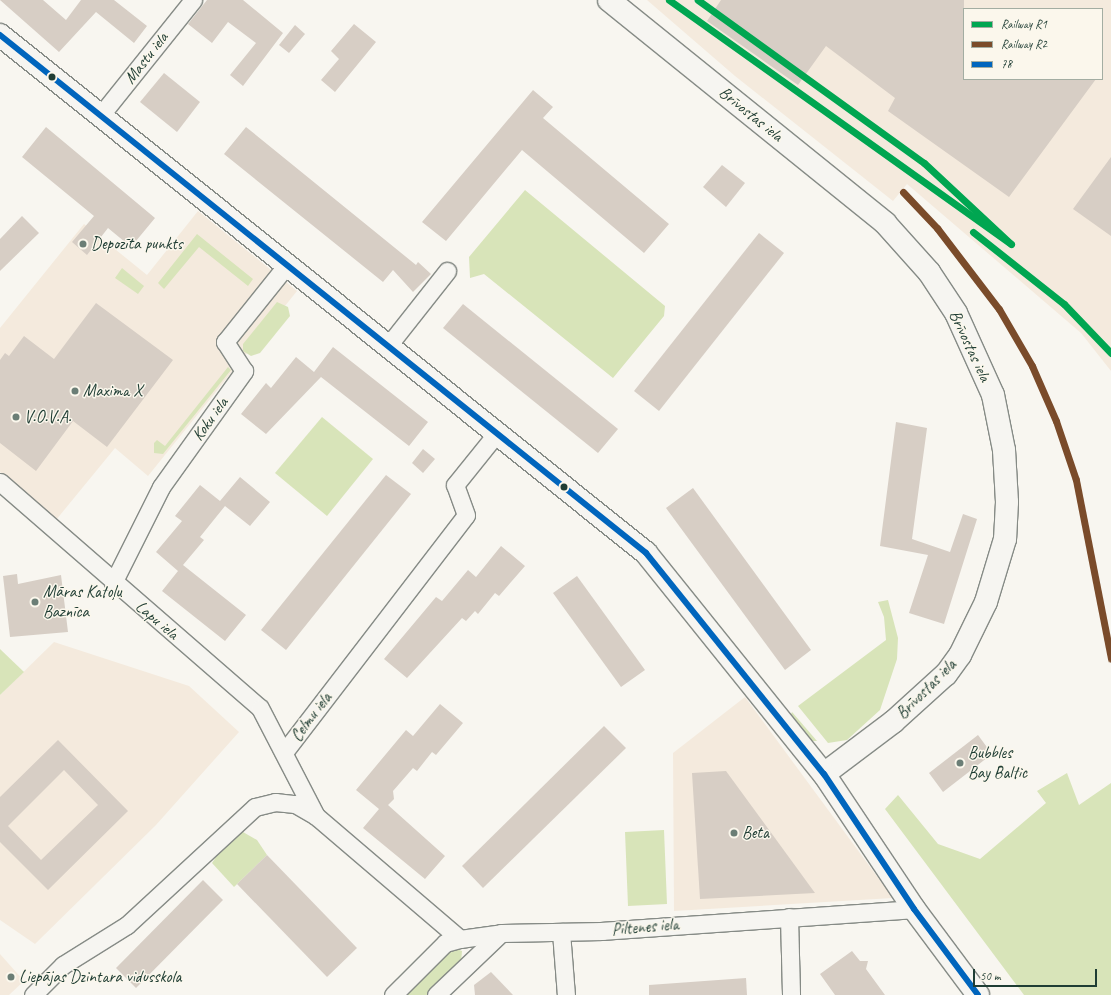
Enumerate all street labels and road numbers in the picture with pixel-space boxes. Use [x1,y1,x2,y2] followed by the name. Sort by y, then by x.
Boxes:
[119,28,173,88] street label: Mastu iela
[715,82,787,146] street label: Brīvostas iela
[945,307,995,385] street label: Brīvostas iela
[187,393,233,445] street label: Koku iela
[131,596,183,644] street label: Lapu iela
[892,655,960,723] street label: Brīvostas iela
[286,689,336,745] street label: Celmu iela
[611,914,679,940] street label: Piltenes iela

